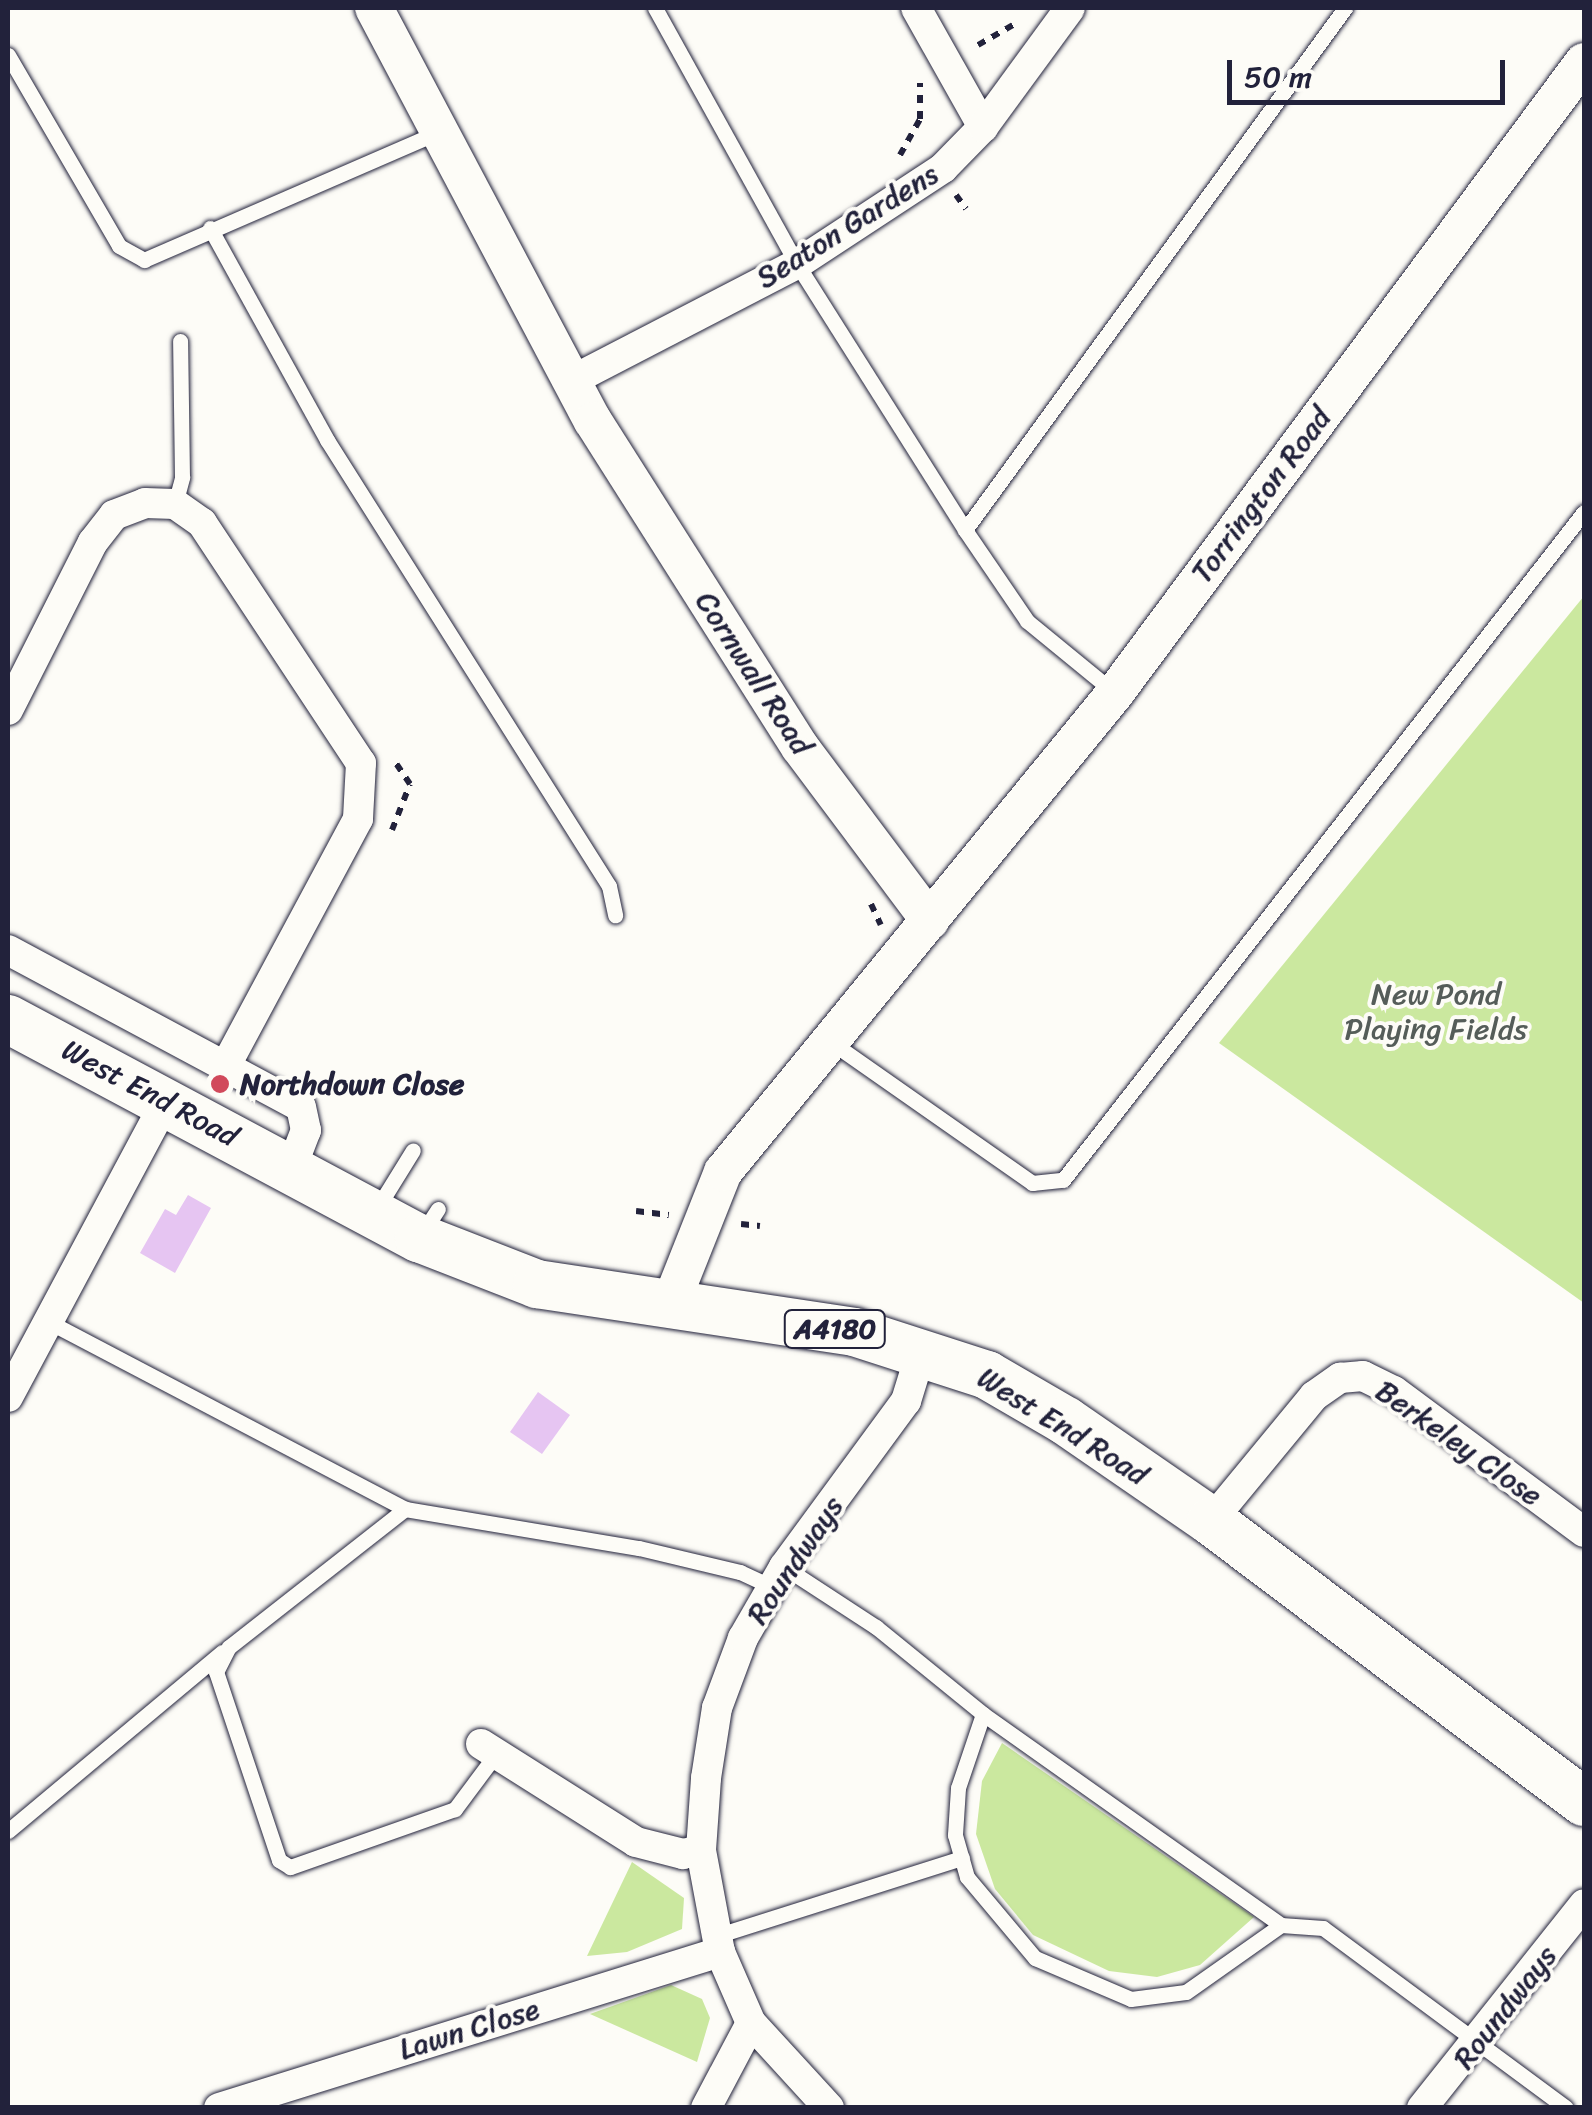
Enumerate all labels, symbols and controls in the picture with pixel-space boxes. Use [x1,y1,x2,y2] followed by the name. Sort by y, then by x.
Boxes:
[1232,40,1510,102] scale bar
[1244,50,1312,104] text: 50 m
[749,155,945,297] street label: Seaton Gardens
[1183,400,1339,590] street label: Torrington Road
[688,585,820,761] street label: Cornwall Road
[1345,976,1527,1046] park label: New Pond Playing Fields
[56,1032,244,1154] street label: West End Road
[240,1066,465,1102] place label: Northdown Close
[209,1073,231,1095] marker: Northdown Close
[782,1306,888,1352] road number: A4180
[971,1359,1155,1493] street label: West End Road
[1368,1372,1550,1514] street label: Berkeley Close
[739,1489,851,1631] street label: Roundways
[1446,1938,1564,2076] street label: Roundways
[394,1991,544,2067] street label: Lawn Close

